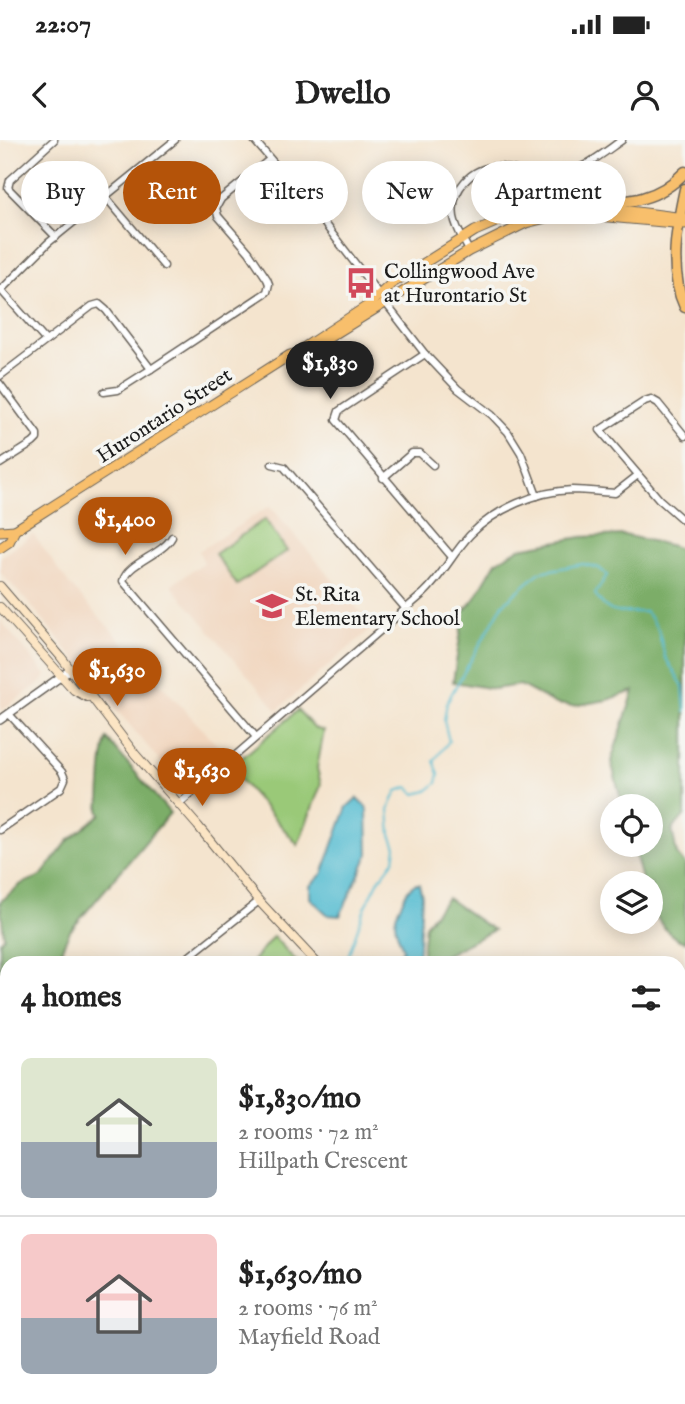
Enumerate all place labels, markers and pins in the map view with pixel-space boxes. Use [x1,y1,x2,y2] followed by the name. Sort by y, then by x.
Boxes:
[384,259,535,310] place label: Collingwood Ave at Hurontario St
[344,266,378,300] bus stop icon: Collingwood Ave at Hurontario St
[273,342,387,401] pin: $1,830
[68,498,182,557] pin: $1,400
[295,582,460,633] place label: St. Rita Elementary School
[255,589,289,623] school or university icon: St. Rita Elementary School
[60,648,174,708] pin: $1,630
[145,748,259,808] pin: $1,630

